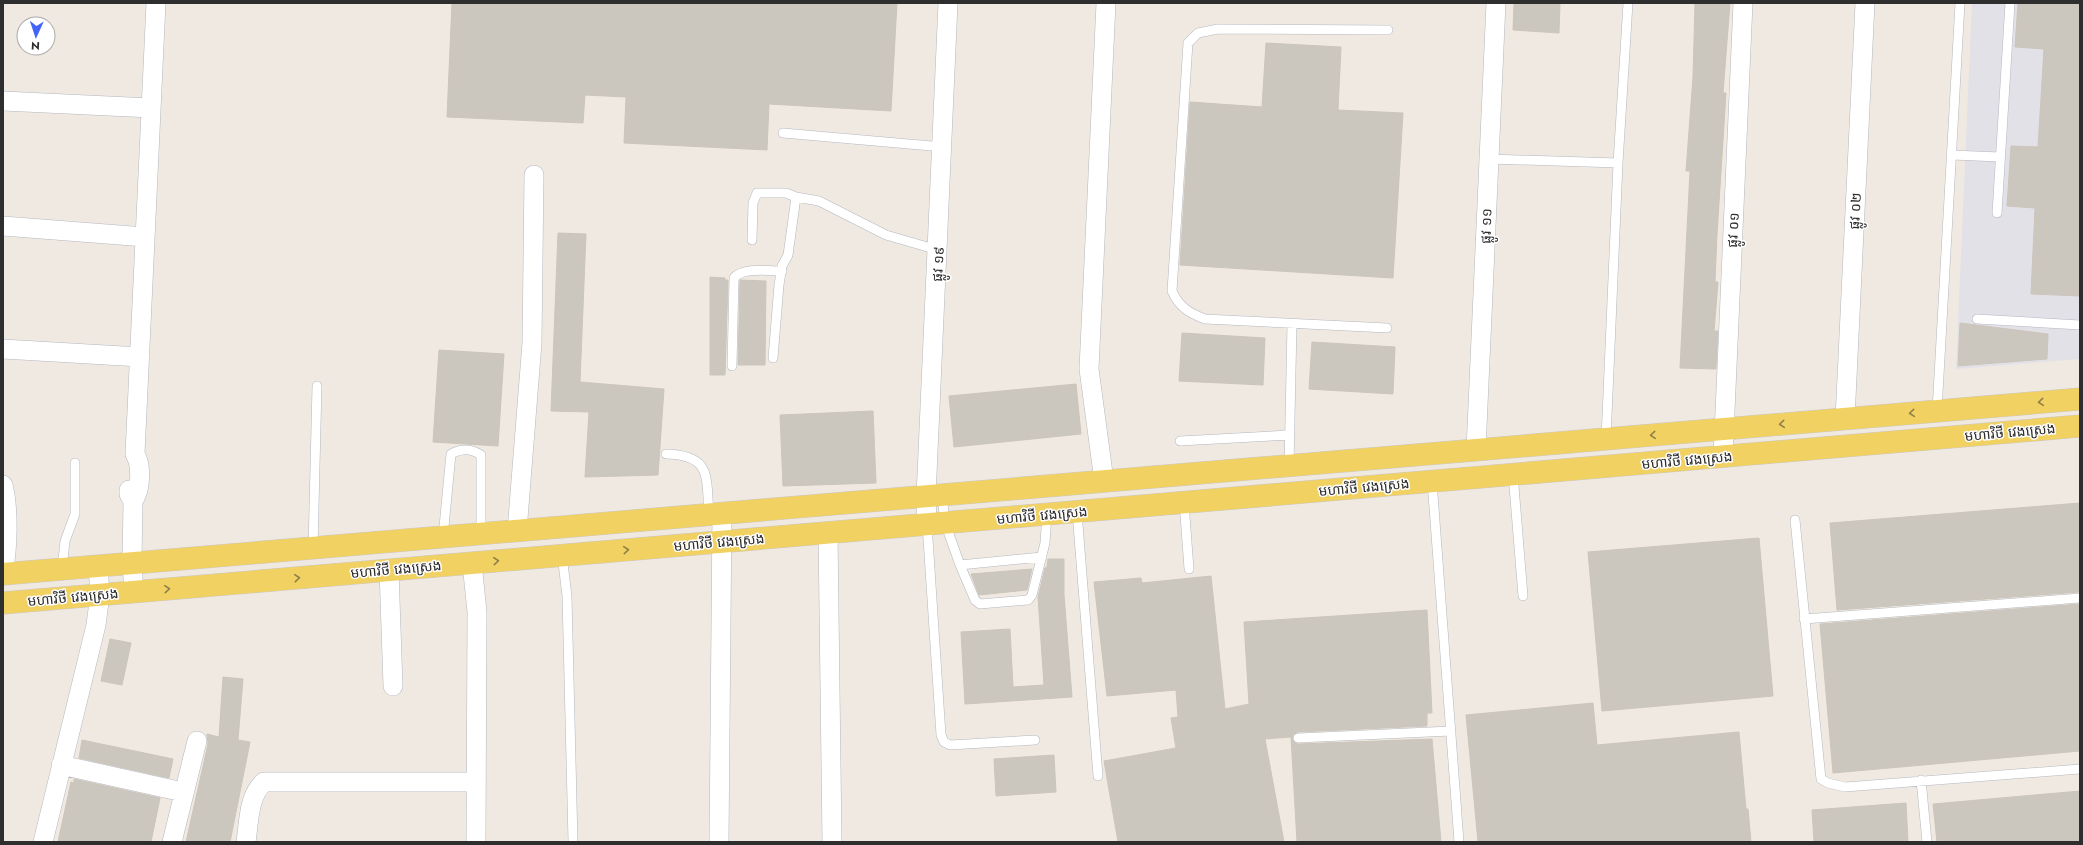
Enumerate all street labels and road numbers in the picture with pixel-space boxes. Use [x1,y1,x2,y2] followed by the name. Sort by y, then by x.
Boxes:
[1844,192,1868,230] street label: ផ្លូវ ០២
[1475,208,1499,244] street label: ផ្លូវ ១១
[1722,212,1746,248] street label: ផ្លូវ ០១
[927,246,951,282] street label: ផ្លូវ ១៩
[1964,418,2056,446] street label: មហាវិថី វេងស្រេង
[1641,446,1733,474] street label: មហាវិថី វេងស្រេង
[1318,473,1410,501] street label: មហាវិថី វេងស្រេង
[996,501,1088,529] street label: មហាវិថី វេងស្រេង
[673,528,765,556] street label: មហាវិថី វេងស្រេង
[350,555,442,583] street label: មហាវិថី វេងស្រេង
[27,583,119,611] street label: មហាវិថី វេងស្រេង

